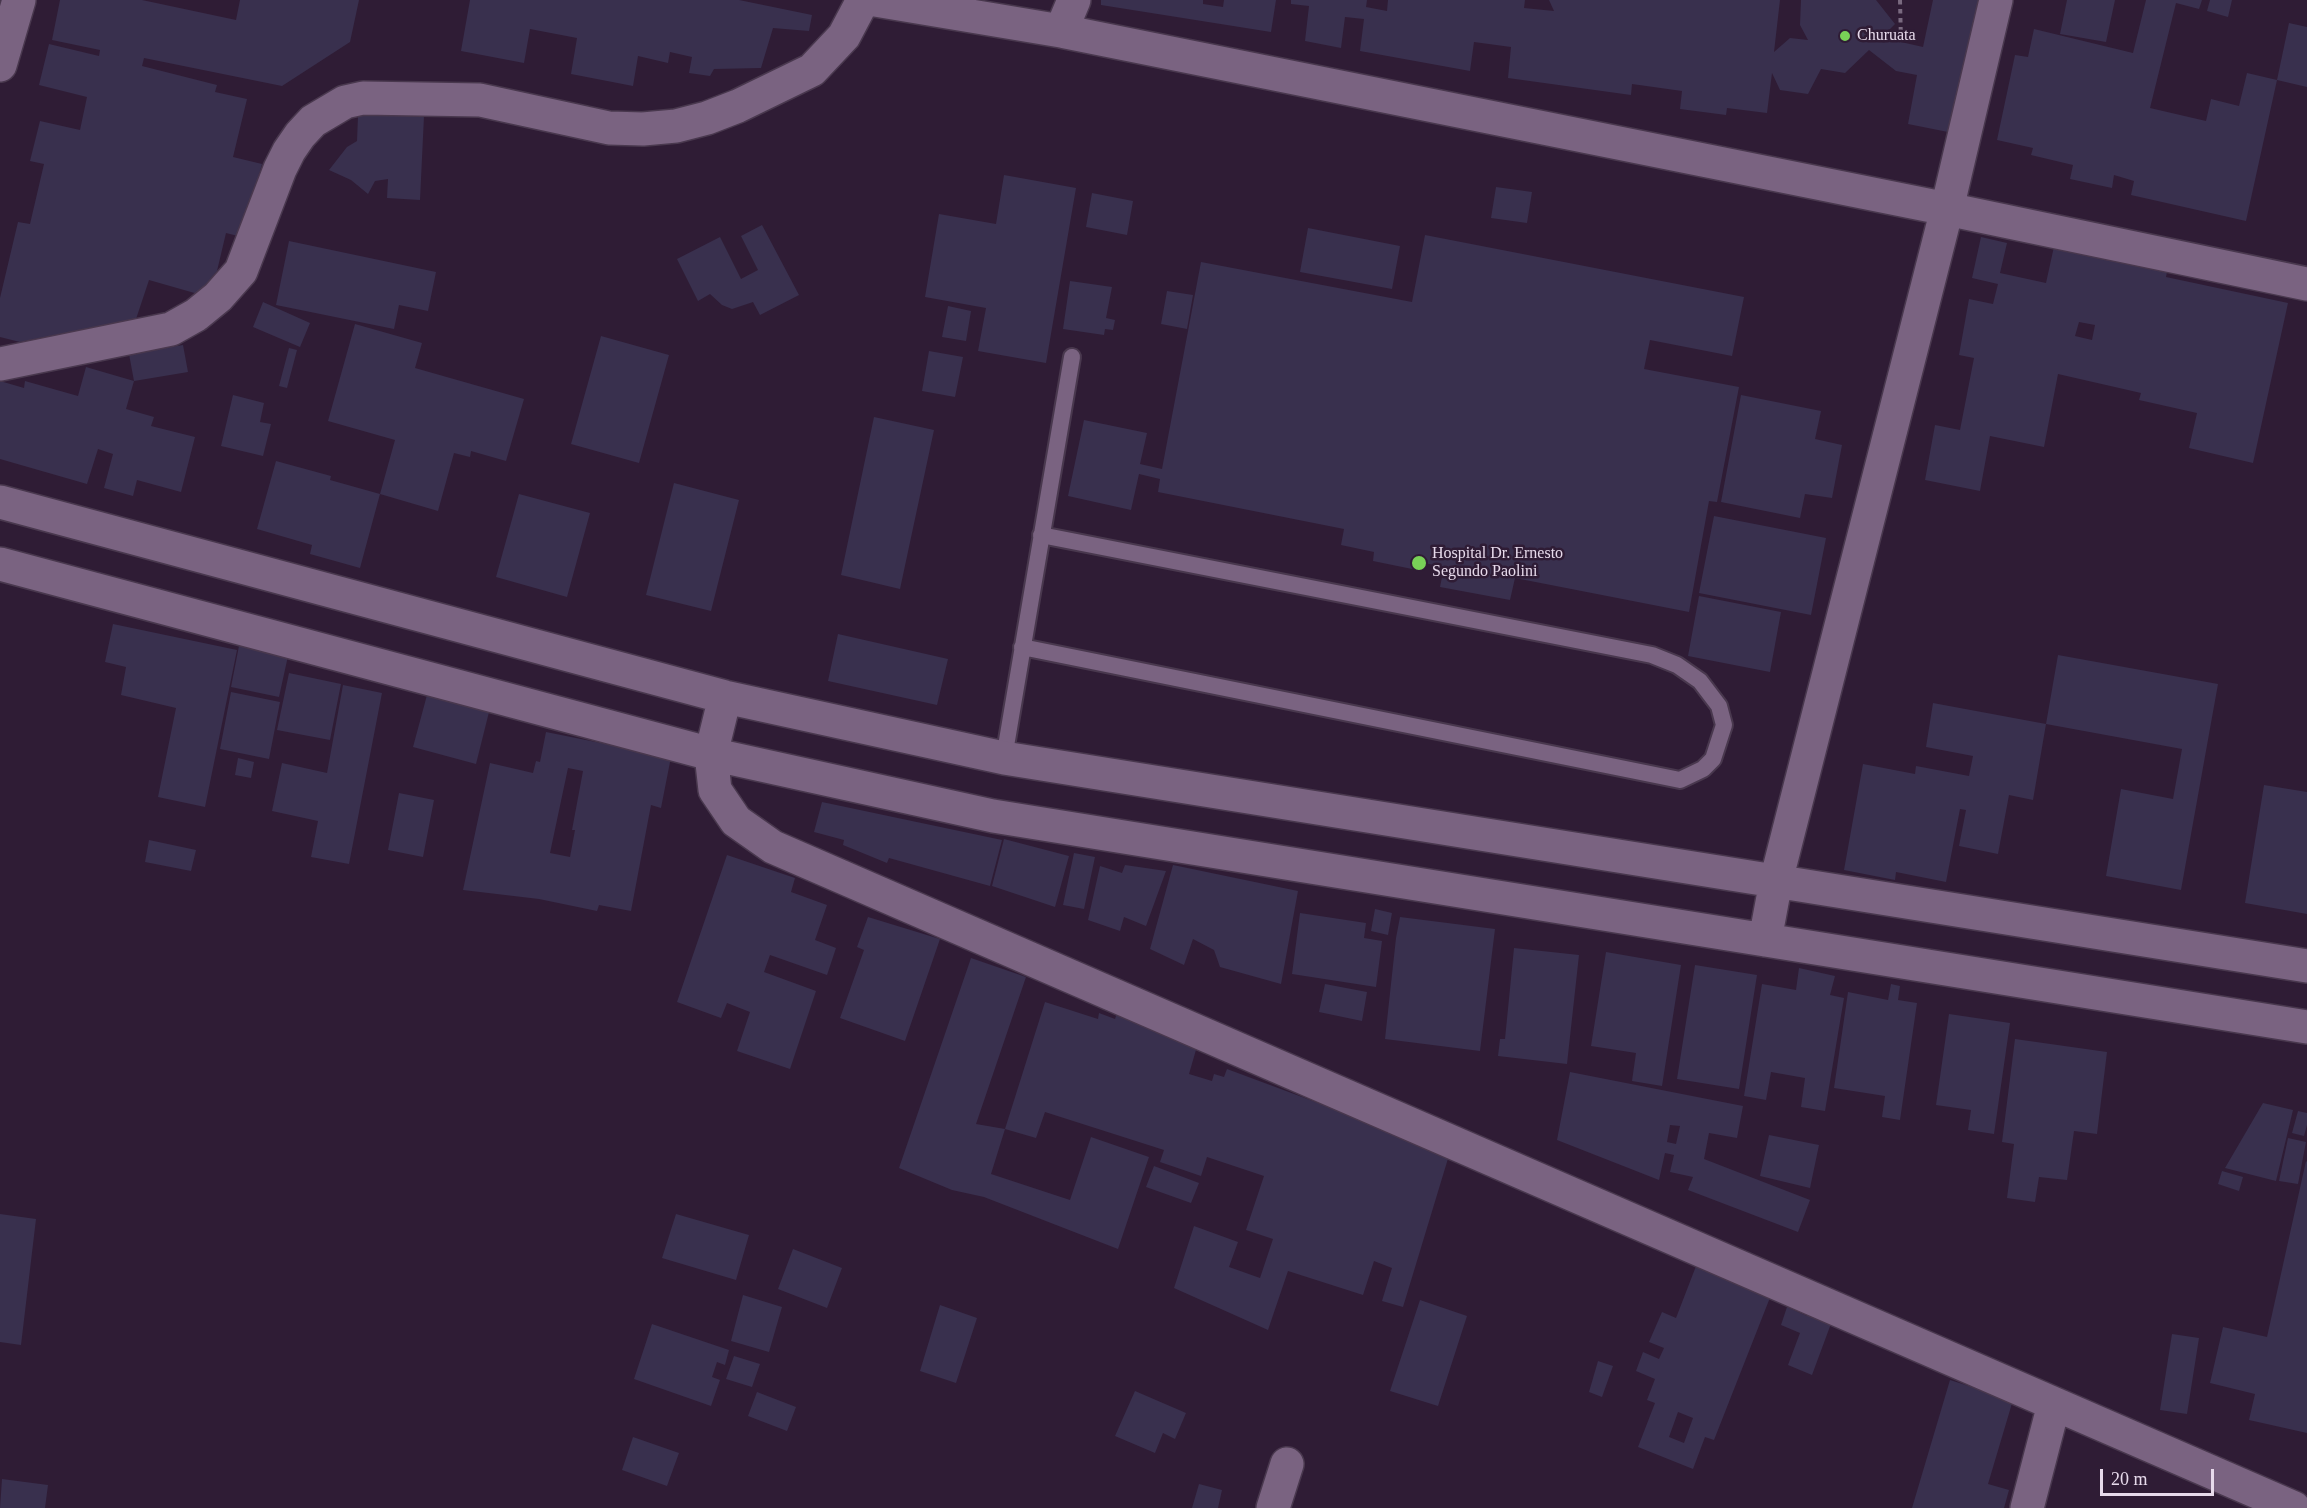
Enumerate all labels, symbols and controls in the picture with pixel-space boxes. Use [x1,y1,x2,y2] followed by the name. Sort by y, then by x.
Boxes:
[1857,26,1916,46] place label: Churuata
[1838,29,1852,43] marker: Churuata
[1432,544,1563,582] place label: Hospital Dr. Ernesto Segundo Paolini
[1410,554,1428,572] marker: Hospital Dr. Ernesto Segundo Paolini
[2103,1457,2217,1495] scale bar
[2111,1469,2148,1489] text: 20 m

